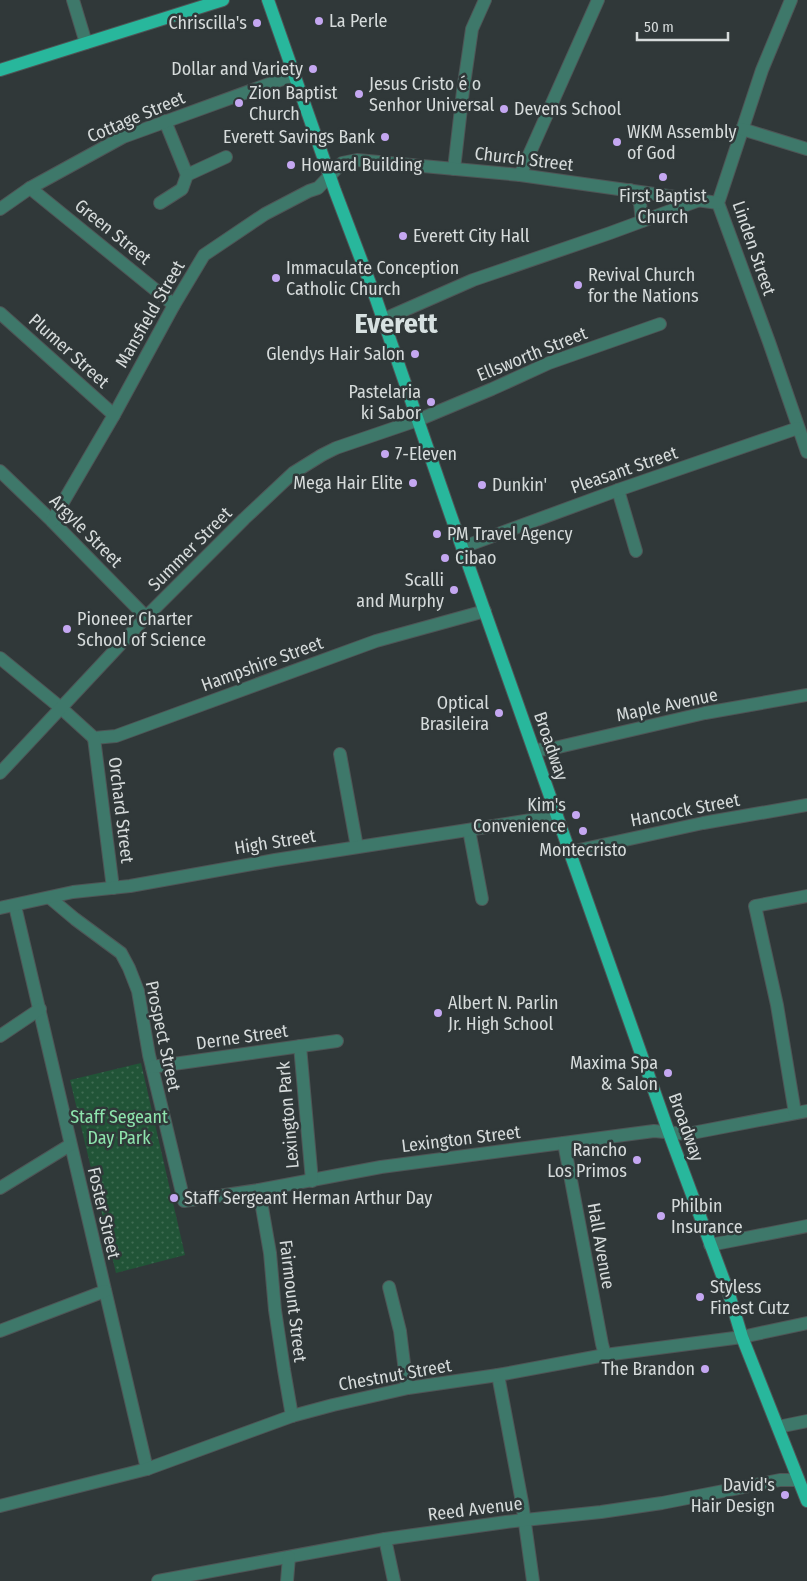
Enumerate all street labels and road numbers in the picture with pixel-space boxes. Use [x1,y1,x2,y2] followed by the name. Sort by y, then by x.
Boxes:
[84,86,188,147] street label: Cottage Street
[473,142,575,176] street label: Church Street
[70,195,156,270] street label: Green Street
[728,198,780,298] street label: Linden Street
[110,256,190,371] street label: Mansfield Street
[24,309,114,393] street label: Plumer Street
[474,322,590,386] street label: Ellsworth Street
[568,441,680,499] street label: Pleasant Street
[45,490,127,572] street label: Argyle Street
[143,502,237,596] street label: Summer Street
[198,632,326,696] street label: Hampshire Street
[614,684,720,726] street label: Maple Avenue
[529,709,573,783] street label: Broadway
[104,756,138,865] street label: Orchard Street
[629,789,742,831] street label: Hancock Street
[233,825,317,859] street label: High Street
[141,979,185,1093] street label: Prospect Street
[195,1020,289,1054] street label: Derne Street
[272,1060,304,1169] street label: Lexington Park
[663,1090,709,1164] street label: Broadway
[400,1121,522,1157] street label: Lexington Street
[83,1165,125,1261] street label: Foster Street
[583,1201,619,1291] street label: Hall Avenue
[275,1239,311,1364] street label: Fairmount Street
[337,1354,453,1396] street label: Chestnut Street
[426,1492,524,1526] street label: Reed Avenue

